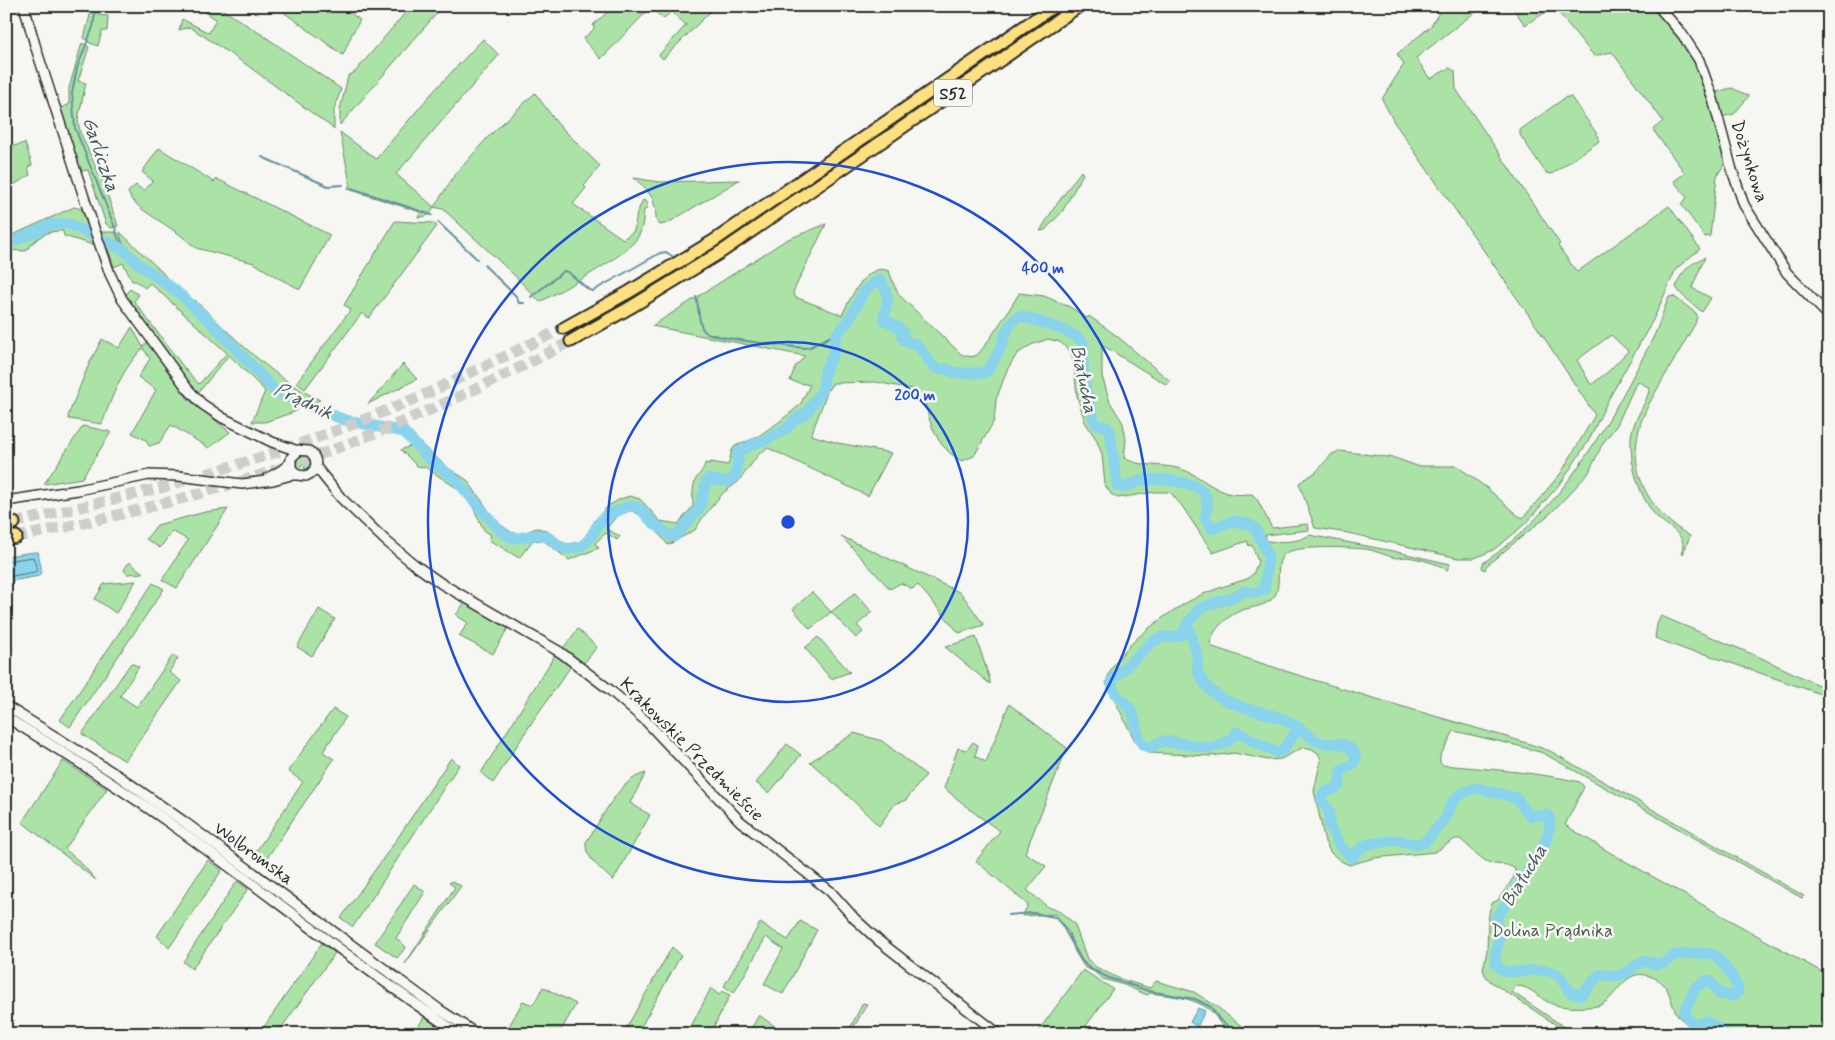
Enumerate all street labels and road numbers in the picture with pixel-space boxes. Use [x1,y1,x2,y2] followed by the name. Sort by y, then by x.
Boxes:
[934,80,972,106] road number: S52
[1724,117,1774,205] street label: Dożynkowa
[614,673,768,827] street label: Krakowskie Przedmieście
[209,817,298,891] street label: Wolbromska

